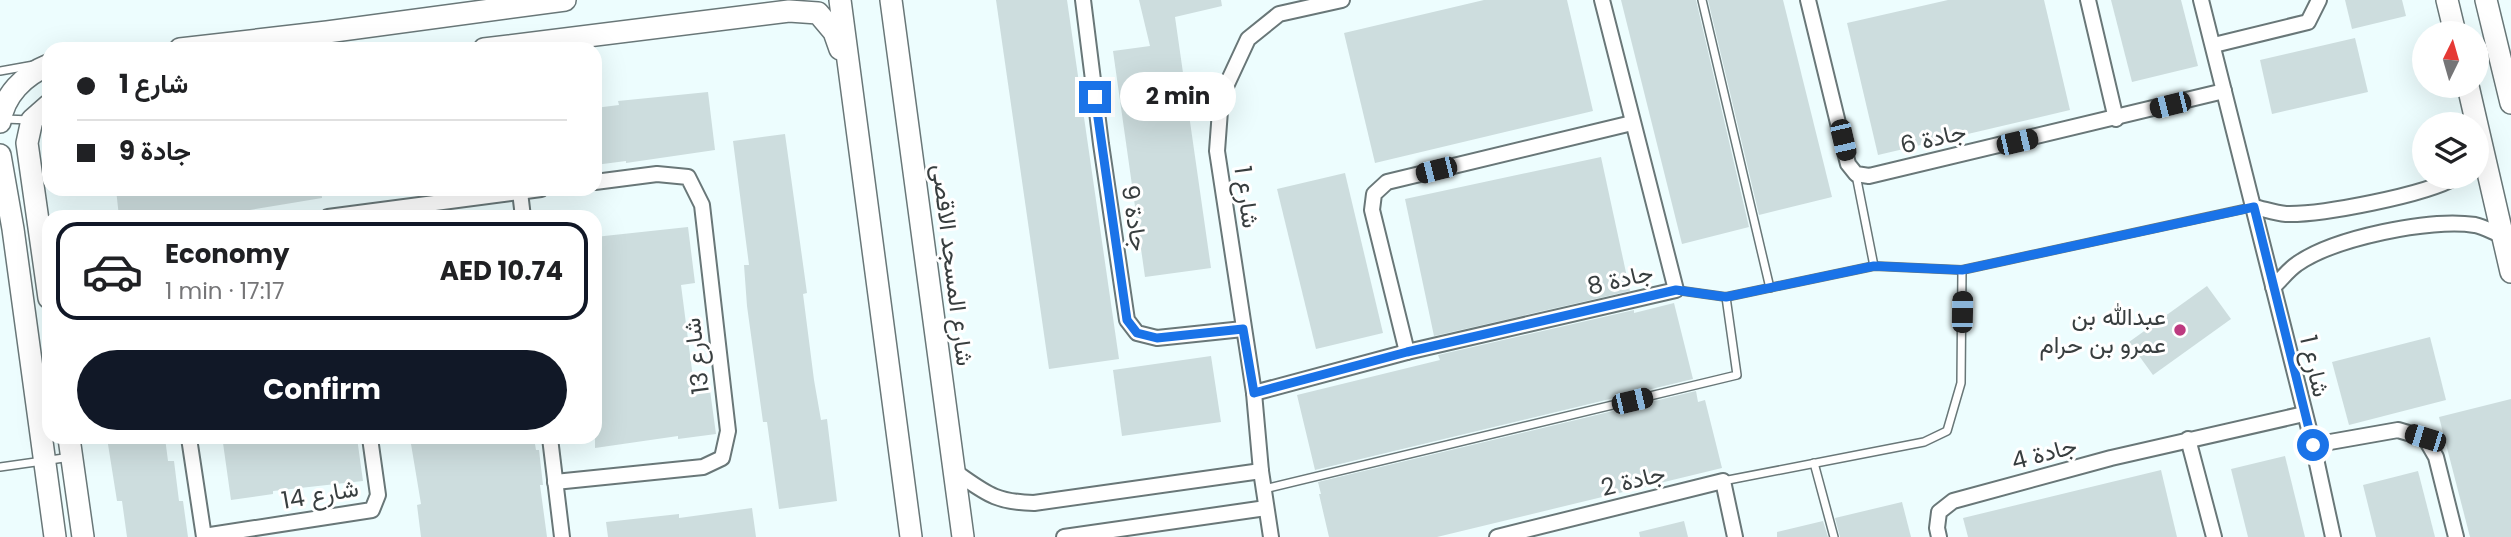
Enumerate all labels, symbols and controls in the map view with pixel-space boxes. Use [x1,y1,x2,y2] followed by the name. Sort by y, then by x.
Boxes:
[2412,21,2488,98] north arrow
[2412,21,2489,189] map controls
[119,66,188,102] text: شارع 1
[1120,72,1235,122] callout: 2 min
[1146,80,1210,112] text: 2 min
[1079,81,1111,113] route end
[2148,90,2193,120] car
[2412,112,2489,189] button: layers
[1897,114,1969,162] street label: جادة 6
[1829,117,1858,163] car
[1995,127,2040,157] car
[119,133,191,169] text: جادة 9
[1414,155,1459,185] car
[924,162,982,368] street label: شارع المسجد الاقصى
[1226,164,1268,230] street label: شارع 1
[1113,183,1157,253] street label: جادة 9
[165,236,289,272] text: Economy
[81,240,144,303] icon: car
[440,253,563,289] text: AED 10.74
[1584,255,1656,303] street label: جادة 8
[165,275,284,307] text: 1 min · 17:17
[1952,291,1973,333] car
[2039,300,2166,361] place label: عبدالله بن عمرو بن حرام
[675,316,717,396] street label: شارع 13
[2172,322,2188,338] marker: عبدالله بن عمرو بن حرام
[2292,332,2338,400] street label: شارع 1
[77,350,567,430] button: Confirm
[1610,386,1655,416] car
[2402,422,2449,454] car
[2008,428,2080,478] street label: جادة 4
[2297,429,2329,461] route start
[1597,456,1669,504] street label: جادة 2
[279,471,361,517] street label: شارع 14

